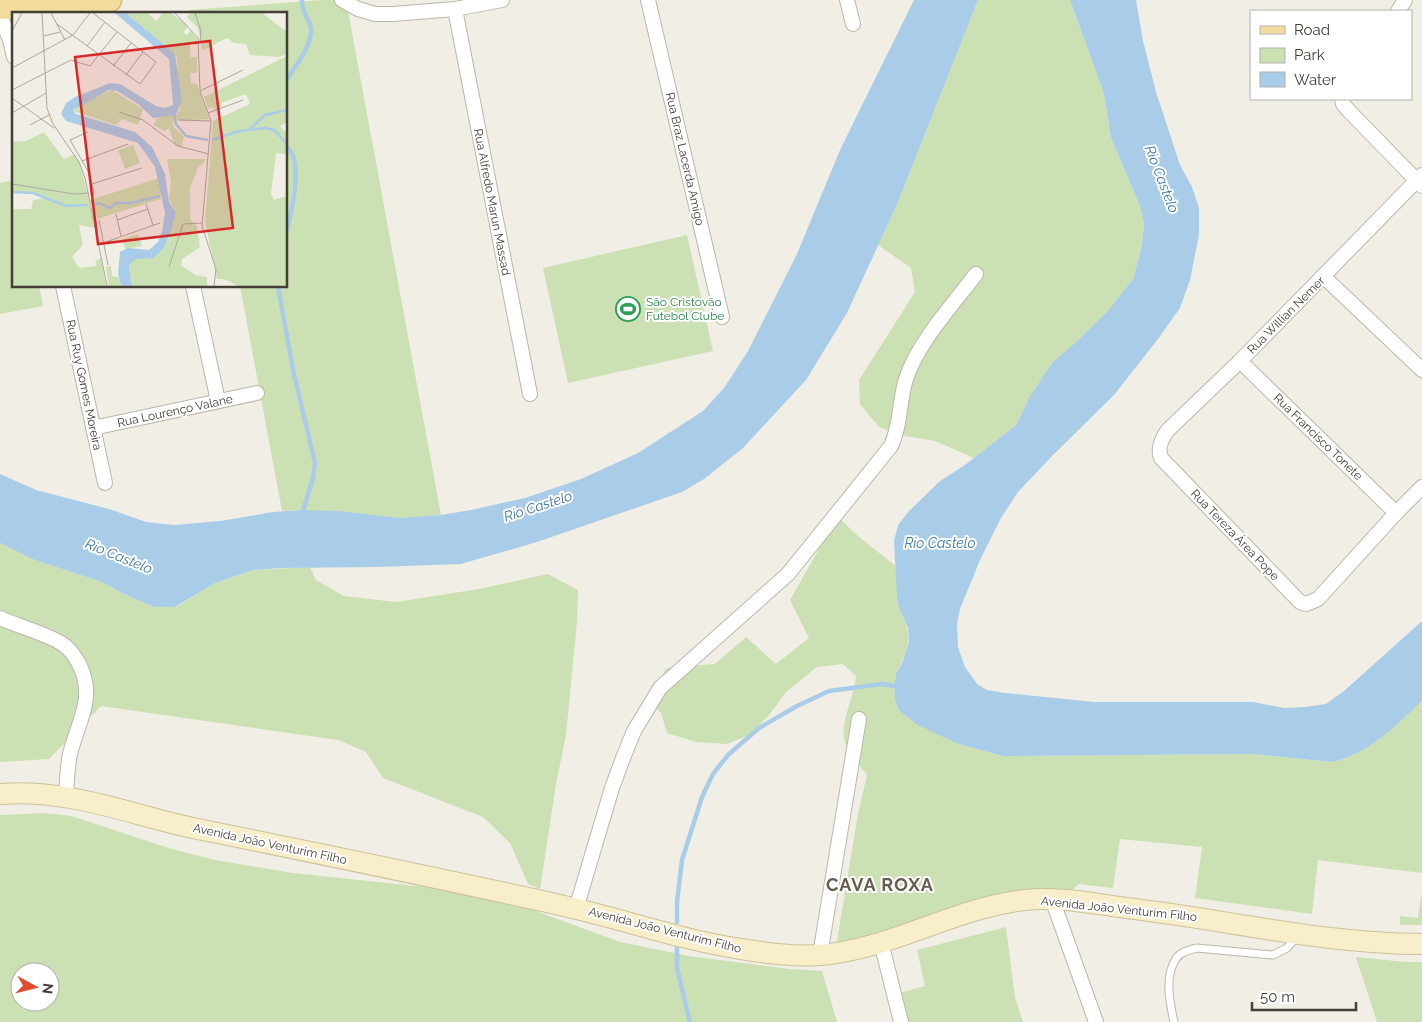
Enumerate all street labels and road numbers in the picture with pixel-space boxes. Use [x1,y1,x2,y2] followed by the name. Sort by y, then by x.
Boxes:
[663,91,707,227] street label: Rua Braz Lacerda Amigo
[471,127,513,277] street label: Rua Alfredo Marun Massad
[1244,273,1328,357] street label: Rua Willian Nemer
[63,318,105,452] street label: Rua Ruy Gomes Moreira
[1271,391,1365,483] street label: Rua Francisco Tonete
[116,392,234,430] street label: Rua Lourenço Valane
[1188,487,1282,583] street label: Rua Tereza Área Pope
[192,821,348,867] street label: Avenida João Venturim Filho
[1040,894,1198,924] street label: Avenida João Venturim Filho
[587,904,743,956] street label: Avenida João Venturim Filho

